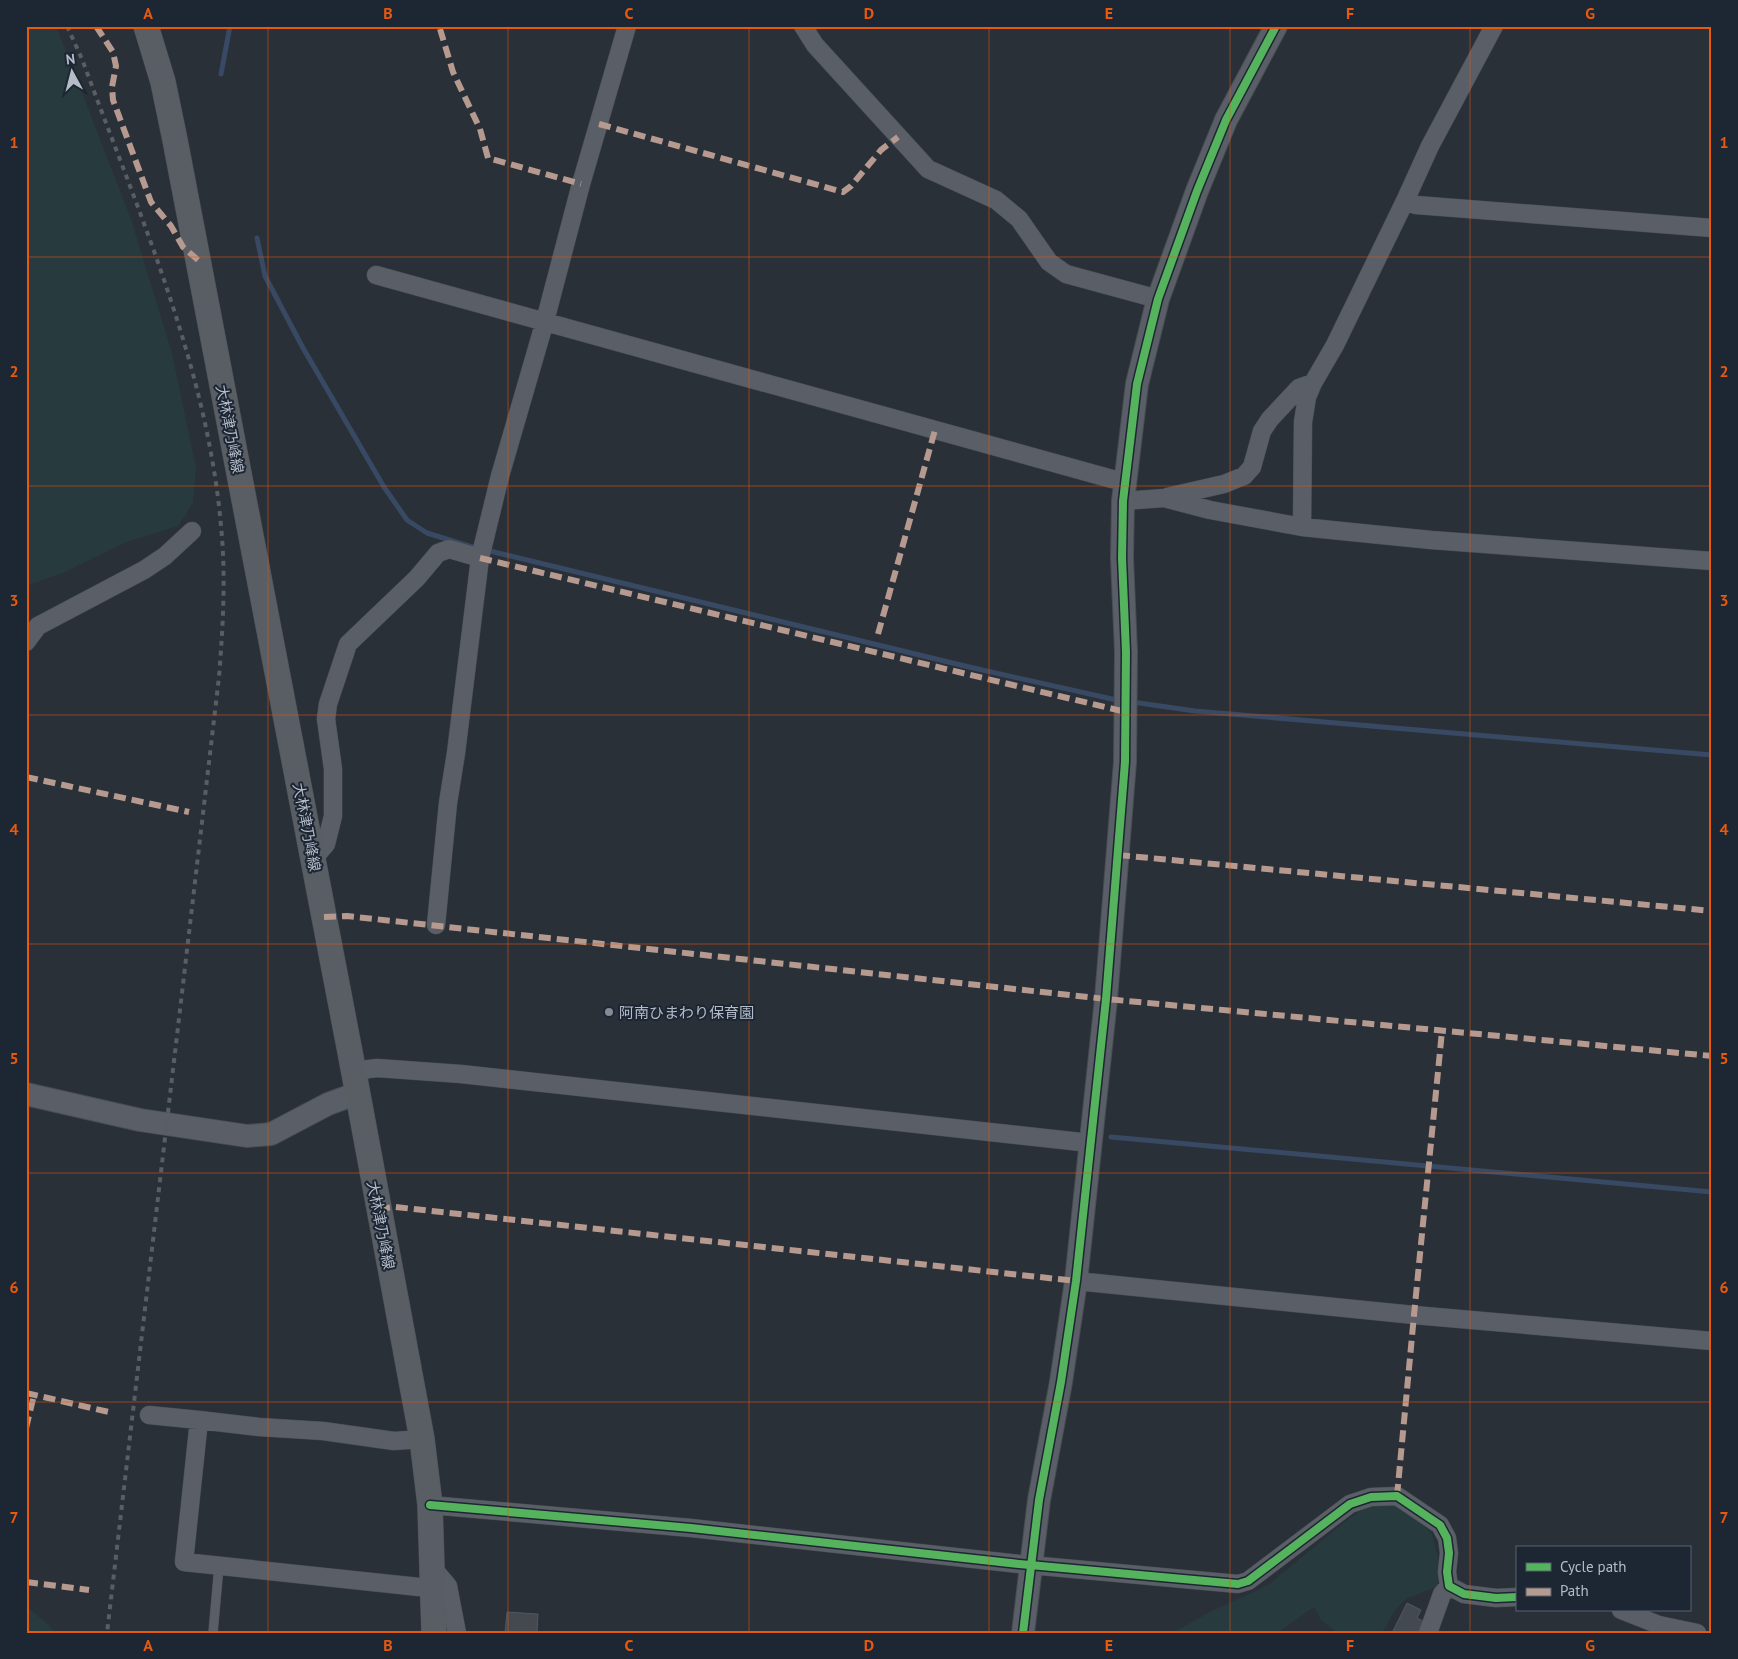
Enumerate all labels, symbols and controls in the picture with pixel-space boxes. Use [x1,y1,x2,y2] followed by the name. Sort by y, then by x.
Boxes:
[143,3,153,23] text: A
[383,3,393,23] text: B
[625,3,634,23] text: C
[864,3,874,23] text: D
[1105,3,1113,23] text: E
[1346,3,1354,23] text: F
[1585,3,1595,23] text: G
[48,48,98,98] north arrow
[65,50,76,69] text: N
[9,132,19,152] text: 1
[1719,132,1729,152] text: 1
[9,361,19,381] text: 2
[1719,361,1729,381] text: 2
[212,383,248,475] street label: 大林津乃峰線
[9,590,19,610] text: 3
[1719,590,1729,610] text: 3
[289,781,325,873] street label: 大林津乃峰線
[9,819,19,839] text: 4
[1719,819,1729,839] text: 4
[619,1003,754,1022] place label: 阿南ひまわり保育園
[603,1006,615,1018] marker: 阿南ひまわり保育園
[9,1048,19,1068] text: 5
[1719,1048,1729,1068] text: 5
[363,1179,399,1271] street label: 大林津乃峰線
[9,1277,19,1297] text: 6
[1719,1277,1729,1297] text: 6
[9,1507,19,1527] text: 7
[1719,1507,1729,1527] text: 7
[1516,1546,1690,1612] legend
[1560,1557,1626,1576] text: Cycle path
[1560,1581,1589,1600] text: Path
[143,1635,153,1655] text: A
[383,1635,393,1655] text: B
[625,1635,634,1655] text: C
[864,1635,874,1655] text: D
[1105,1635,1113,1655] text: E
[1346,1635,1354,1655] text: F
[1585,1635,1595,1655] text: G

